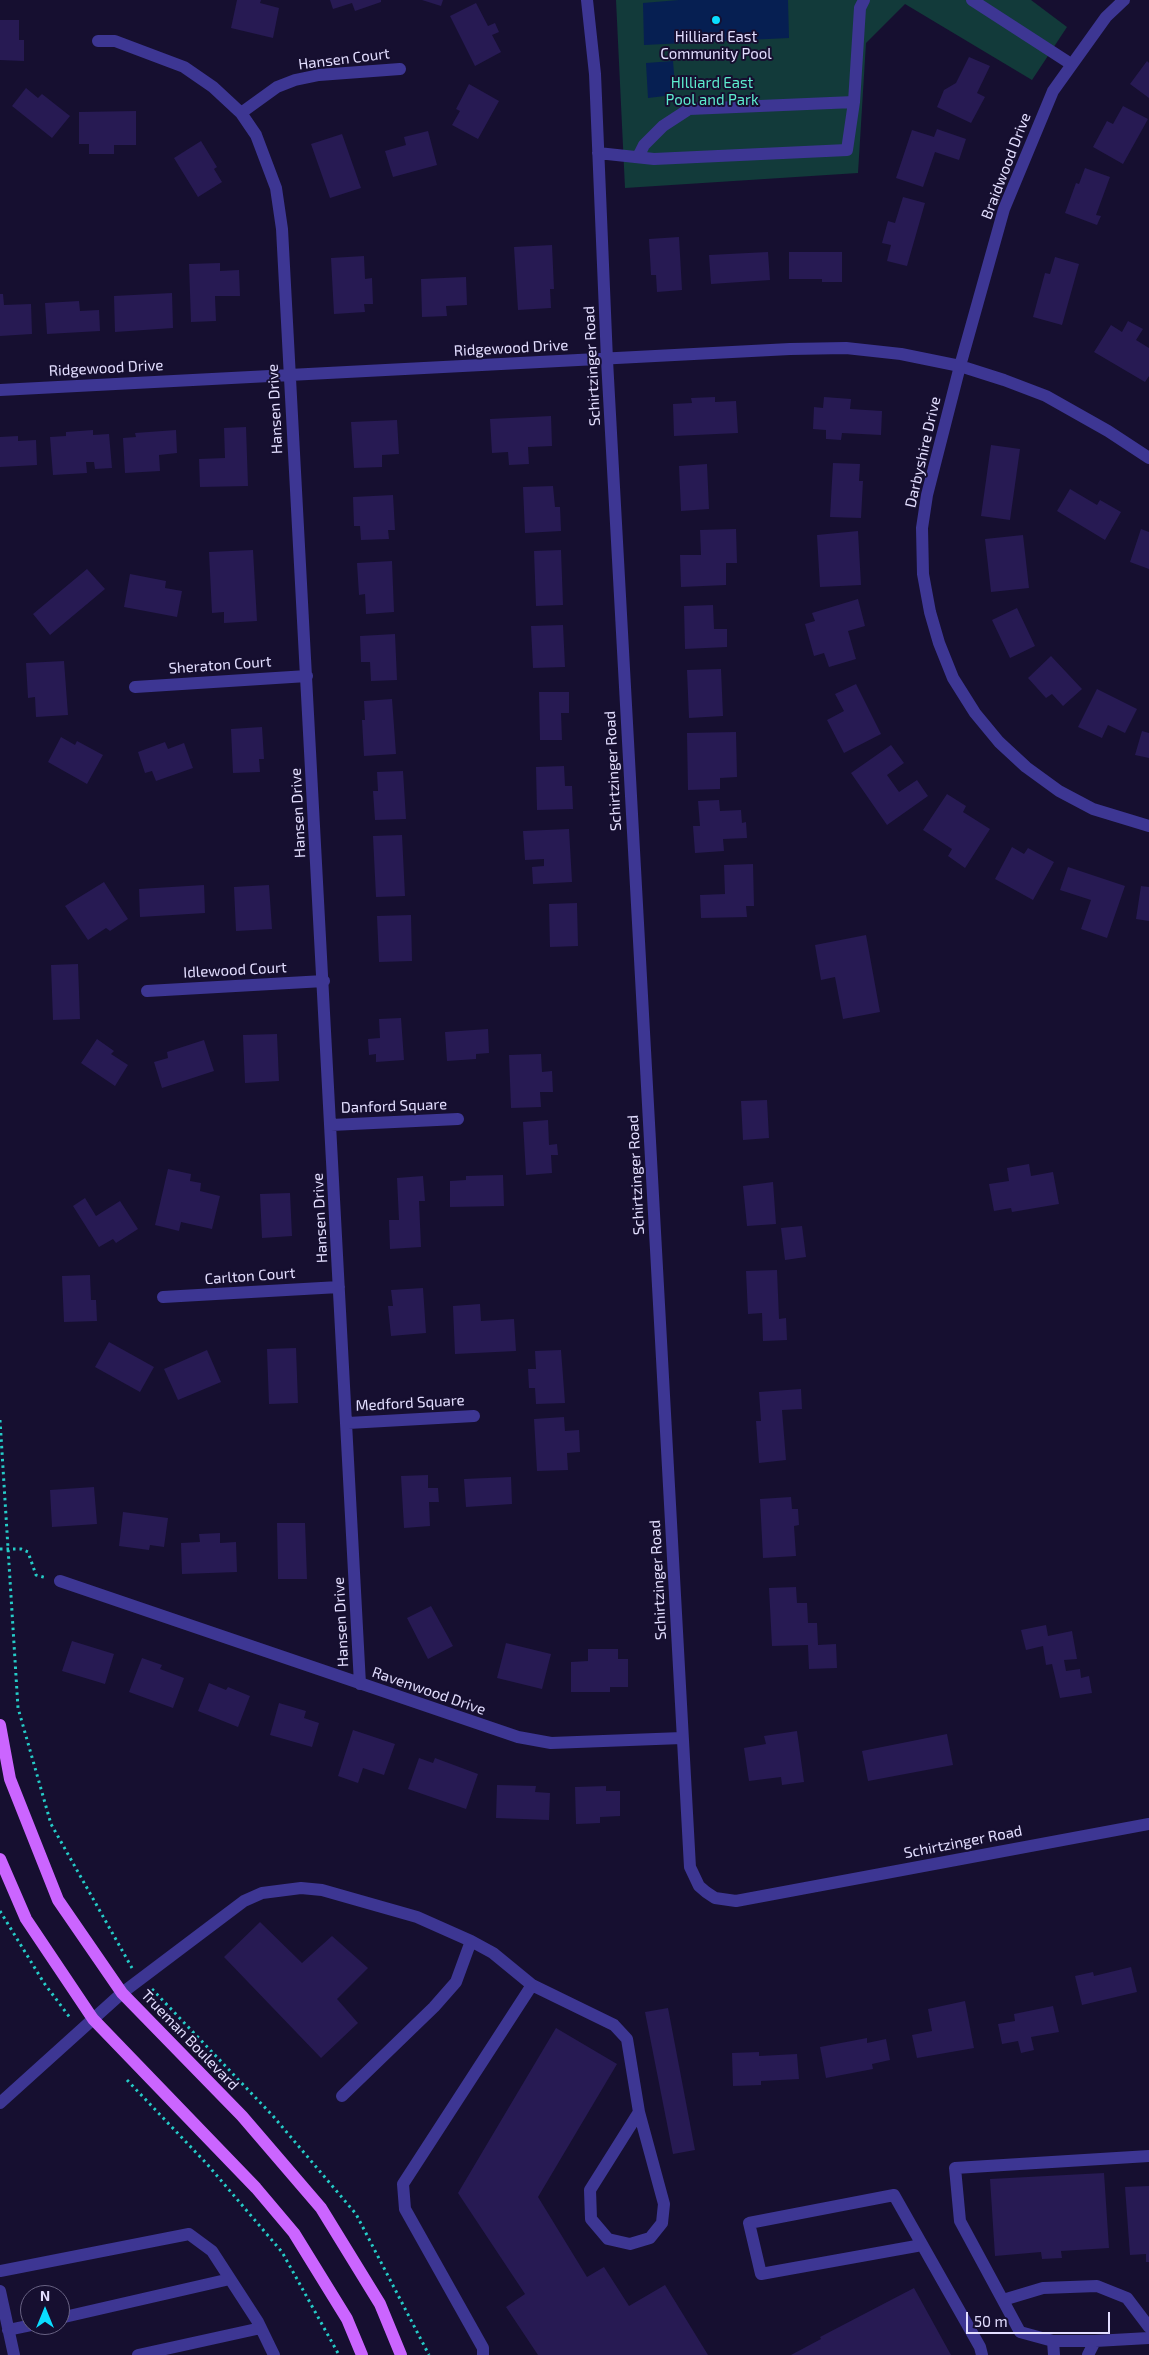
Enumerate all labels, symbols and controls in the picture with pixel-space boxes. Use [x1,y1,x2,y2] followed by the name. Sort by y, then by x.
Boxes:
[710,14,722,26] marker: Hilliard East Community Pool
[660,28,772,63] place label: Hilliard East Community Pool
[297,44,391,74] street label: Hansen Court
[665,74,759,109] park label: HIlliard East Pool and Park
[977,110,1035,222] street label: Braidwood Drive
[580,305,604,427] street label: Schirtzinger Road
[453,336,569,360] street label: Ridgewood Drive
[48,356,164,380] street label: Ridgewood Drive
[264,363,286,455] street label: Hansen Drive
[901,395,945,509] street label: Darbyshire Drive
[168,652,272,678] street label: Sheraton Court
[601,710,625,832] street label: Schirtzinger Road
[287,767,309,859] street label: Hansen Drive
[183,958,287,982] street label: Idlewood Court
[340,1095,448,1117] street label: Danford Square
[624,1114,648,1236] street label: Schirtzinger Road
[309,1172,331,1264] street label: Hansen Drive
[204,1264,296,1288] street label: Carlton Court
[355,1391,465,1415] street label: Medford Square
[646,1519,670,1641] street label: Schirtzinger Road
[330,1576,352,1668] street label: Hansen Drive
[370,1663,488,1719] street label: Ravenwood Drive
[902,1822,1024,1862] street label: Schirtzinger Road
[137,1986,243,2094] street label: Trueman Boulevard
[20,2285,70,2335] north arrow
[40,2287,50,2304] text: N
[969,2302,1113,2334] scale bar
[974,2312,1008,2330] text: 50 m

